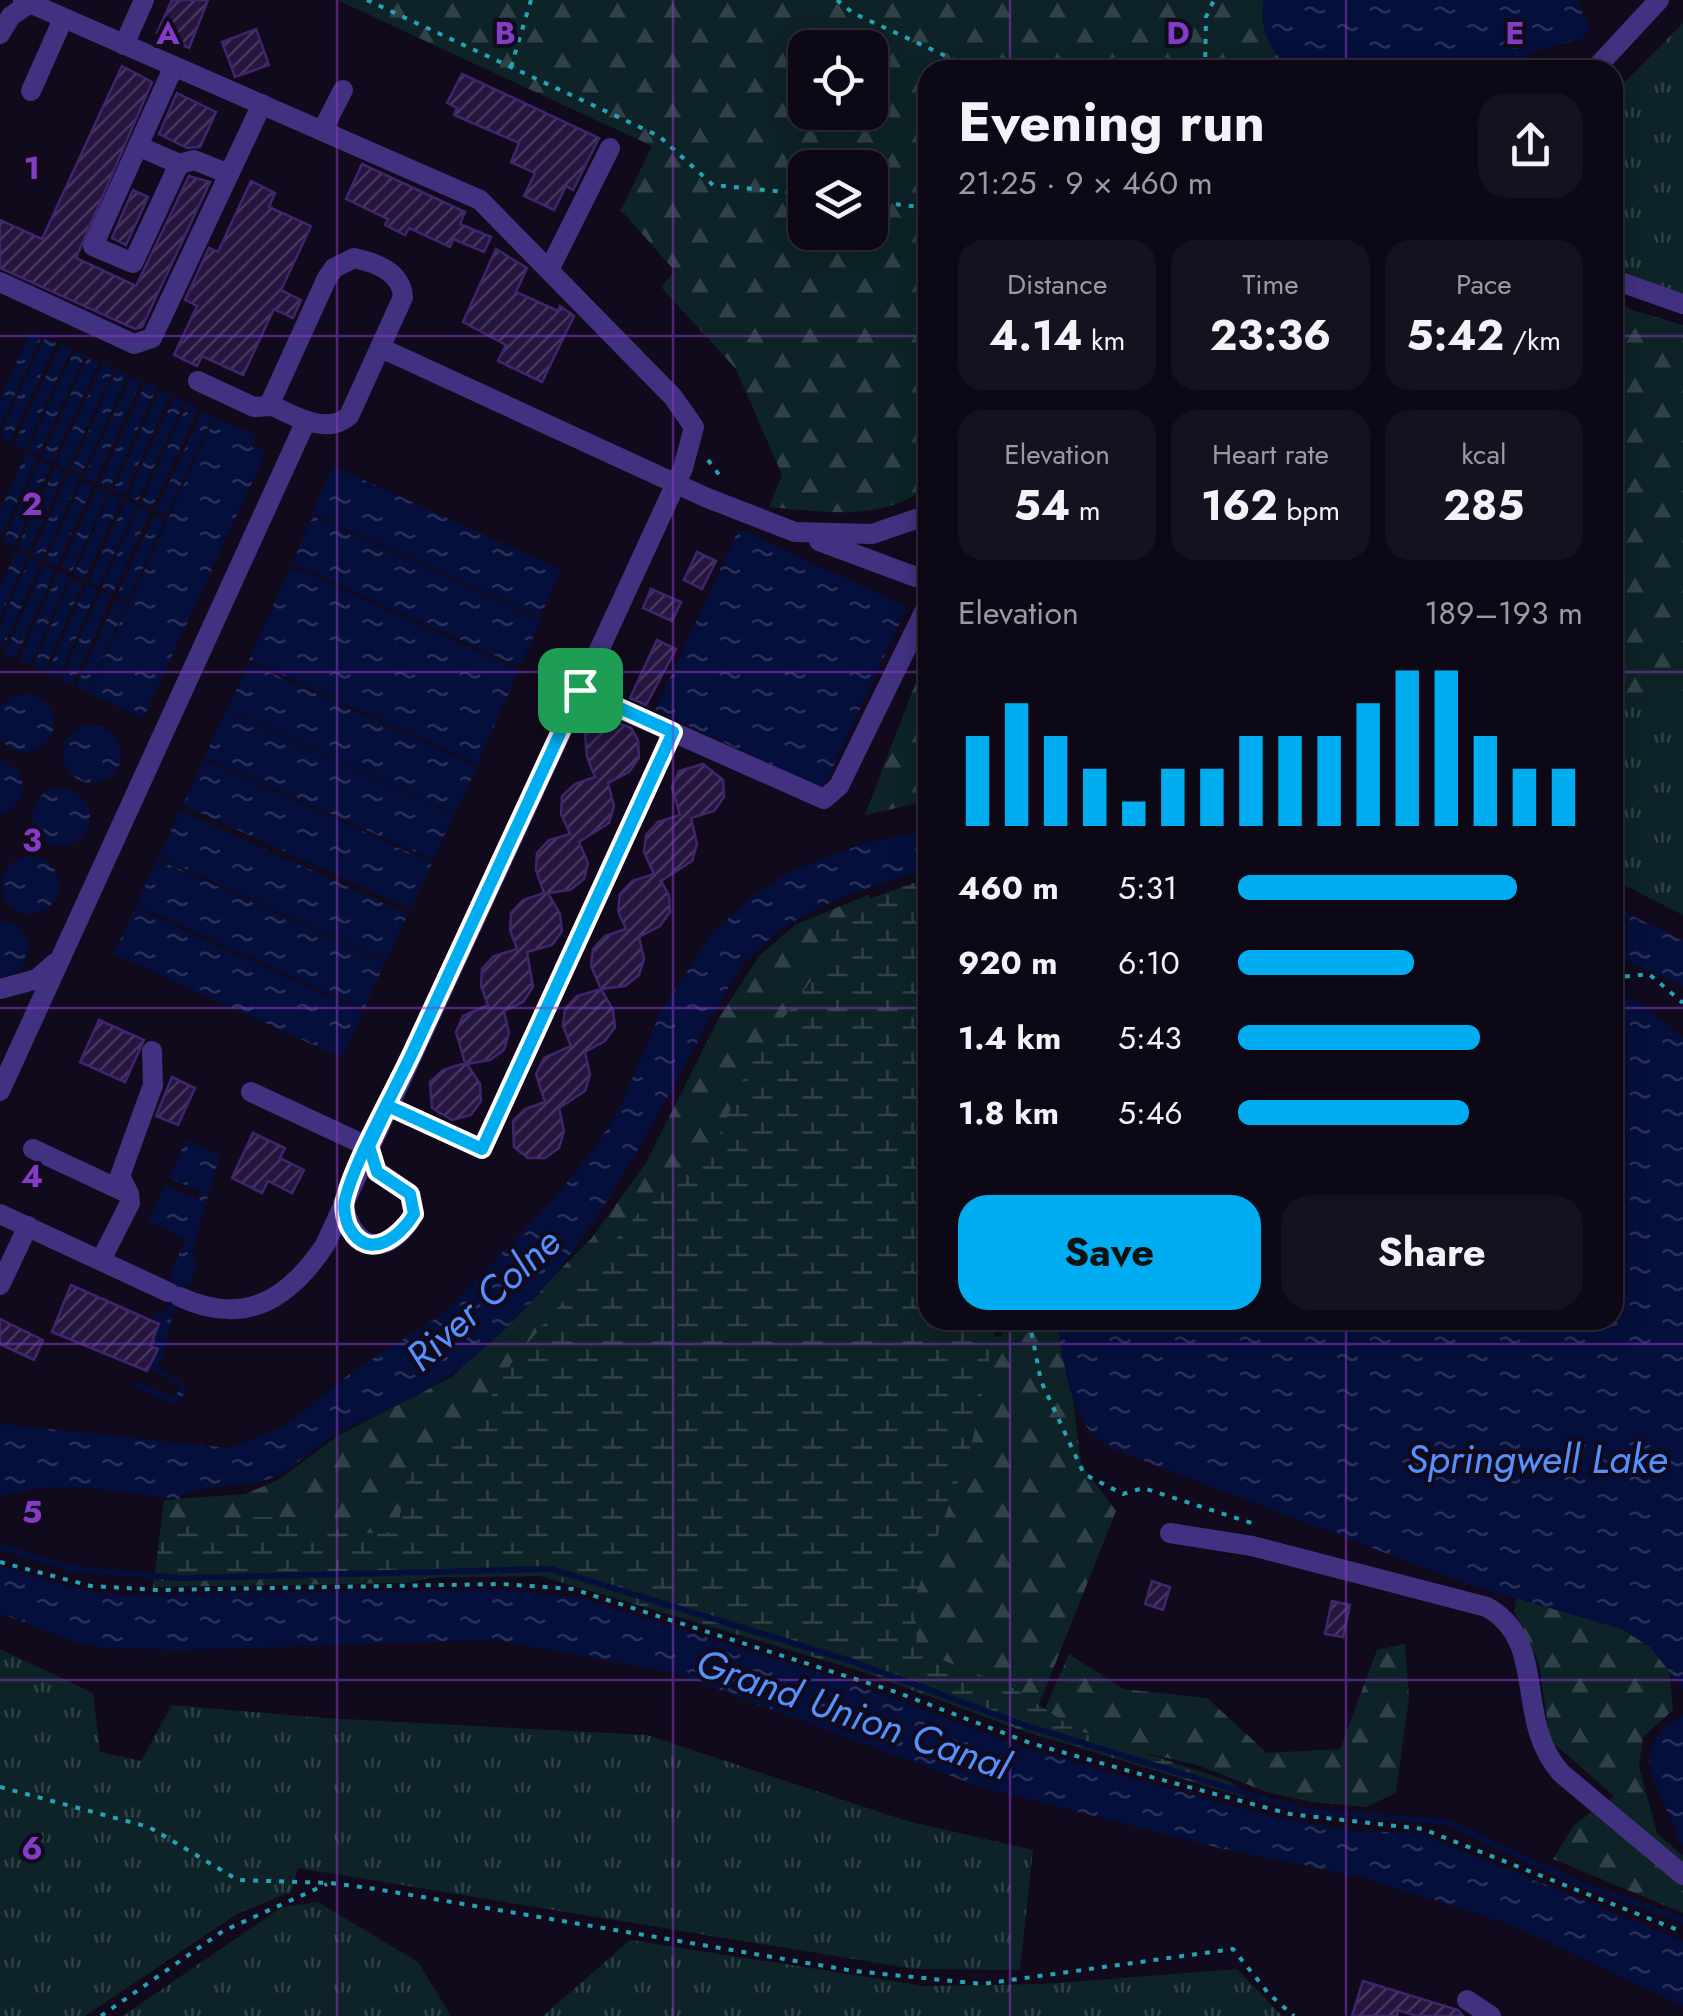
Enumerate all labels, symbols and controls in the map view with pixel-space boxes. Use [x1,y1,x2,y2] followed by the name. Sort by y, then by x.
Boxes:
[155,10,180,56] text: A
[494,10,516,56] text: B
[1166,10,1190,56] text: D
[1505,10,1525,56] text: E
[788,30,888,250] map controls
[788,30,888,130] button: locate
[958,82,1265,162] text: Evening run
[1478,93,1583,198] button: share
[24,145,40,191] text: 1
[788,150,888,250] button: layers
[958,160,1213,206] text: 21:25 · 9 × 460 m
[1007,264,1107,305] text: Distance
[1242,264,1299,305] text: Time
[1456,264,1512,305] text: Pace
[989,305,1083,366] text: 4.14
[1210,305,1331,366] text: 23:36
[1407,305,1504,366] text: 5:42
[1083,320,1125,361] text: km
[1504,320,1561,361] text: /km
[1004,434,1110,475] text: Elevation
[1212,434,1329,475] text: Heart rate
[1461,434,1506,475] text: kcal
[1014,475,1070,536] text: 54
[1201,475,1278,536] text: 162
[1443,475,1524,536] text: 285
[22,481,43,527] text: 2
[1070,490,1100,531] text: m
[1278,490,1340,531] text: bpm
[958,590,1079,636] text: Elevation
[1424,590,1583,636] text: 189–193 m
[538,648,623,733] pin
[553,663,608,718] icon: arrive
[22,817,42,863] text: 3
[958,865,1059,911] text: 460 m
[1118,865,1178,911] text: 5:31
[958,940,1057,986] text: 920 m
[1118,940,1180,986] text: 6:10
[958,1015,1061,1061] text: 1.4 km
[1118,1015,1182,1061] text: 5:43
[958,1090,1059,1136] text: 1.8 km
[1118,1090,1183,1136] text: 5:46
[21,1153,43,1199] text: 4
[958,1195,1261,1310] button: Save
[1281,1195,1583,1310] button: Share
[393,1214,573,1384] water label: River Colne
[1406,1430,1668,1488] water label: Springwell Lake
[22,1489,42,1535] text: 5
[688,1633,1020,1796] water label: Grand Union Canal
[21,1825,43,1871] text: 6

